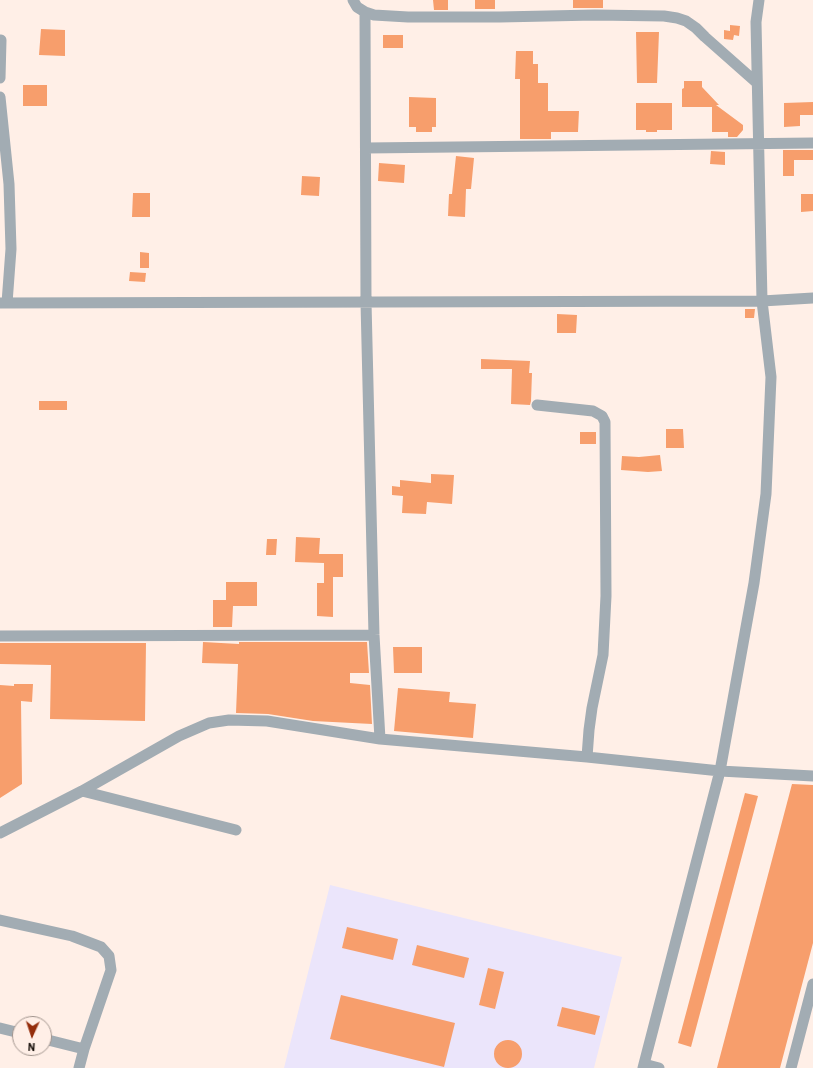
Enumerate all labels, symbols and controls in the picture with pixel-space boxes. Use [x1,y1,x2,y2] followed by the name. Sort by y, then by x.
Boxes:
[12,1016,52,1056] north arrow
[27,1041,35,1054] text: N

